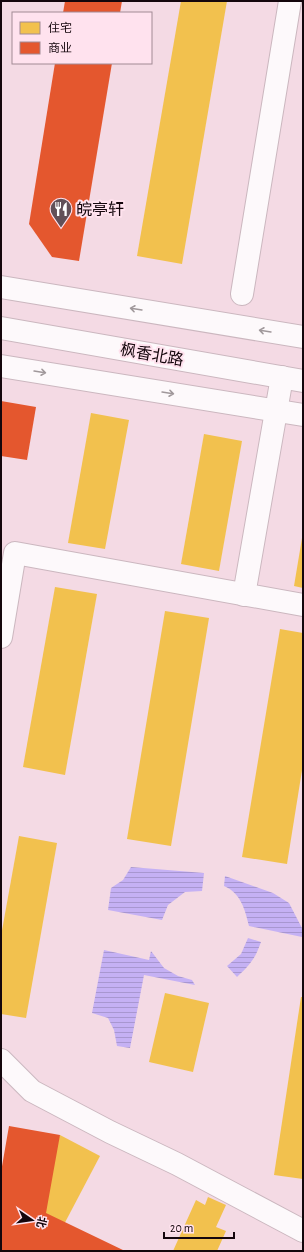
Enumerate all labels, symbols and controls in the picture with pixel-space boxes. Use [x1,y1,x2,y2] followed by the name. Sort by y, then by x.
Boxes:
[12,12,152,64] legend
[48,21,72,34] text: 住宅
[48,41,72,54] text: 商业
[48,196,74,229] restaurant icon: 皖亭轩
[76,201,124,218] place label: 皖亭轩
[130,305,143,313] one-way arrow
[258,326,271,334] one-way arrow
[119,341,185,368] street label: 枫香北路
[33,368,46,376] one-way arrow
[161,389,174,397] one-way arrow
[12,1200,52,1240] north arrow
[164,1214,234,1240] scale bar
[35,1216,48,1229] text: 北
[170,1222,193,1234] text: 20 m

